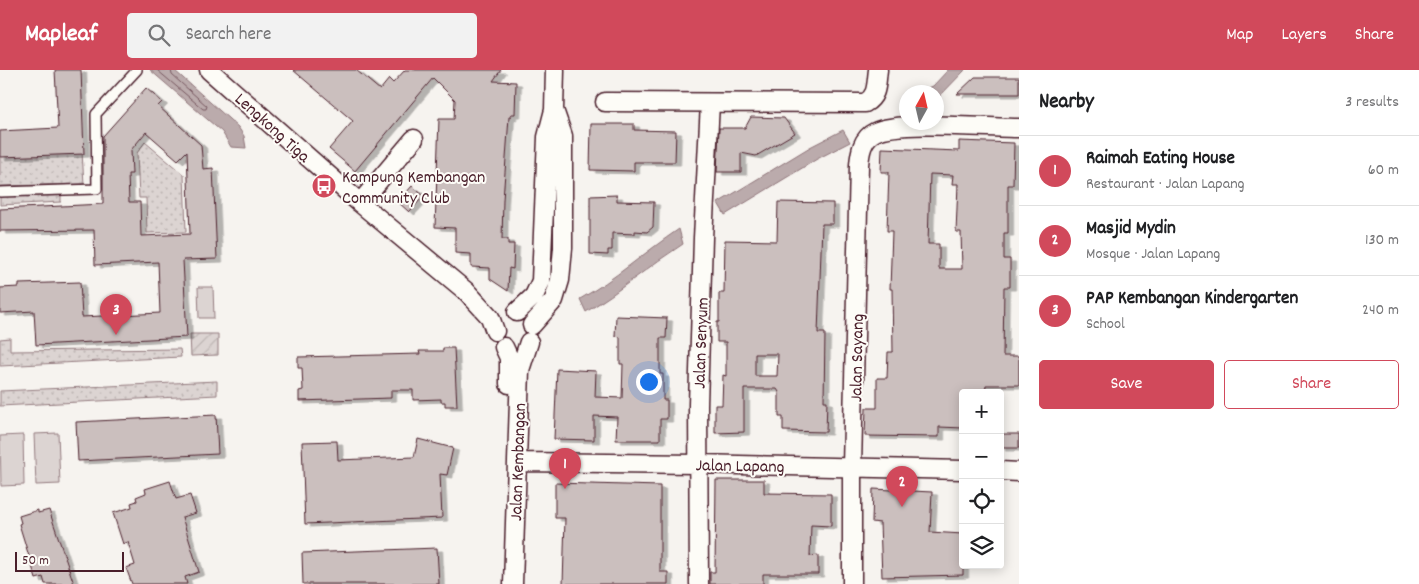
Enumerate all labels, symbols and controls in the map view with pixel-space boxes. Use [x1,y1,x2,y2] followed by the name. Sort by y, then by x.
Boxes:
[127,13,477,58] search box
[25,18,97,52] text: Mapleaf
[145,21,173,49] icon: search
[185,22,271,49] text: Search here
[1226,23,1253,48] text: Map
[1281,23,1327,48] text: Layers
[1355,23,1394,48] text: Share
[899,85,944,130] north arrow
[228,88,315,170] street label: Lengkong Tiga
[1039,88,1094,118] text: Nearby
[1345,91,1399,114] text: 3 results
[1086,146,1235,173] text: Raimah Eating House
[1053,159,1057,182] text: 1
[1368,159,1399,182] text: 60 m
[342,166,485,212] place label: Kampung Kembangan Community Club
[311,173,337,199] bus stop icon: Kampung Kembangan Community Club
[1086,173,1245,196] text: Restaurant · Jalan Lapang
[1086,216,1176,243] text: Masjid Mydin
[1052,229,1059,252] text: 2
[1365,229,1399,252] text: 130 m
[1086,243,1220,266] text: Mosque · Jalan Lapang
[1086,286,1298,313] text: PAP Kembangan Kindergarten
[100,294,132,335] pin: 3
[688,297,717,389] street label: Jalan Senyum
[1051,299,1059,322] text: 3
[1362,299,1399,322] text: 240 m
[845,313,872,402] street label: Jalan Sayang
[1086,313,1125,336] text: School
[1039,360,1214,409] button: Save
[1224,360,1399,409] button: Share
[636,369,662,395] your location
[959,389,1004,569] map controls
[959,389,1004,434] button: +
[505,403,534,521] street label: Jalan Kembangan
[959,434,1004,479] button: −
[549,448,581,489] pin: 1
[695,454,785,481] street label: Jalan Lapang
[886,466,918,507] pin: 2
[959,479,1004,524] button: locate
[959,524,1004,569] button: layers
[15,549,124,572] scale bar
[22,551,49,571] text: 50 m

